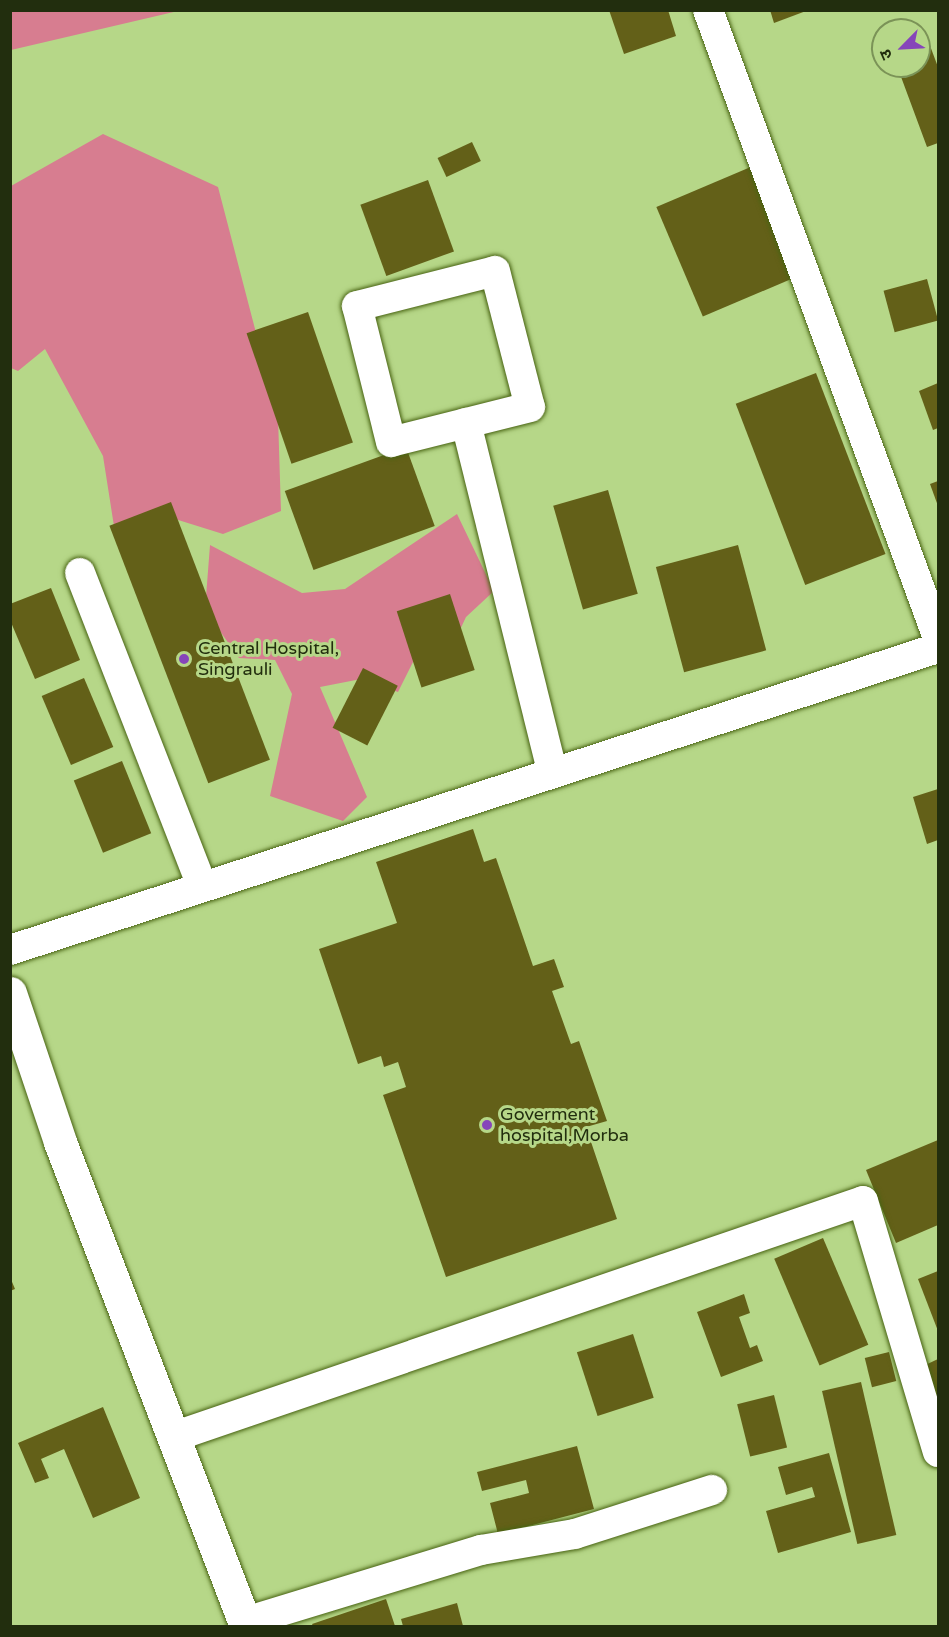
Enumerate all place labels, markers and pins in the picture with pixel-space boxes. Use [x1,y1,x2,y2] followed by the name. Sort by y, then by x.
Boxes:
[198,638,339,680] place label: Central Hospital, Singrauli
[175,650,193,668] marker: Central Hospital, Singrauli
[500,1104,629,1146] place label: Goverment hospital,Morba
[478,1116,496,1134] marker: Goverment hospital,Morba

